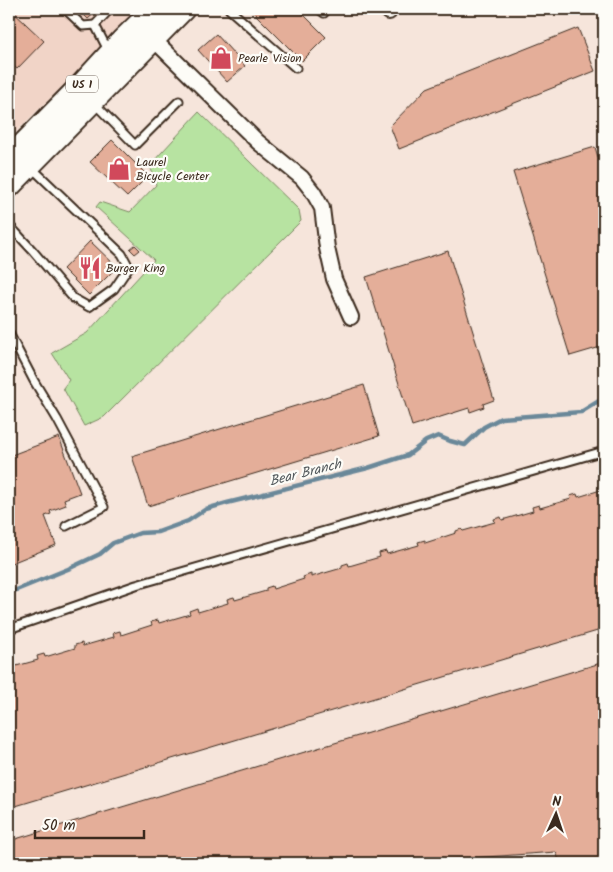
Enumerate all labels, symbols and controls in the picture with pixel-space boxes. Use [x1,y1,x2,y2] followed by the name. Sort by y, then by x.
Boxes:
[208,45,234,71] shop icon: Pearle Vision
[238,49,302,68] place label: Pearle Vision
[66,76,98,92] road number: US 1
[136,153,210,186] place label: Laurel Bicycle Center
[106,156,132,182] shop icon: Laurel Bicycle Center
[77,255,103,281] restaurant icon: Burger King
[106,259,166,278] place label: Burger King
[267,453,345,493] water label: Bear Branch
[530,790,580,840] north arrow
[552,791,562,813] text: N
[35,807,144,839] scale bar
[42,814,76,838] text: 50 m

